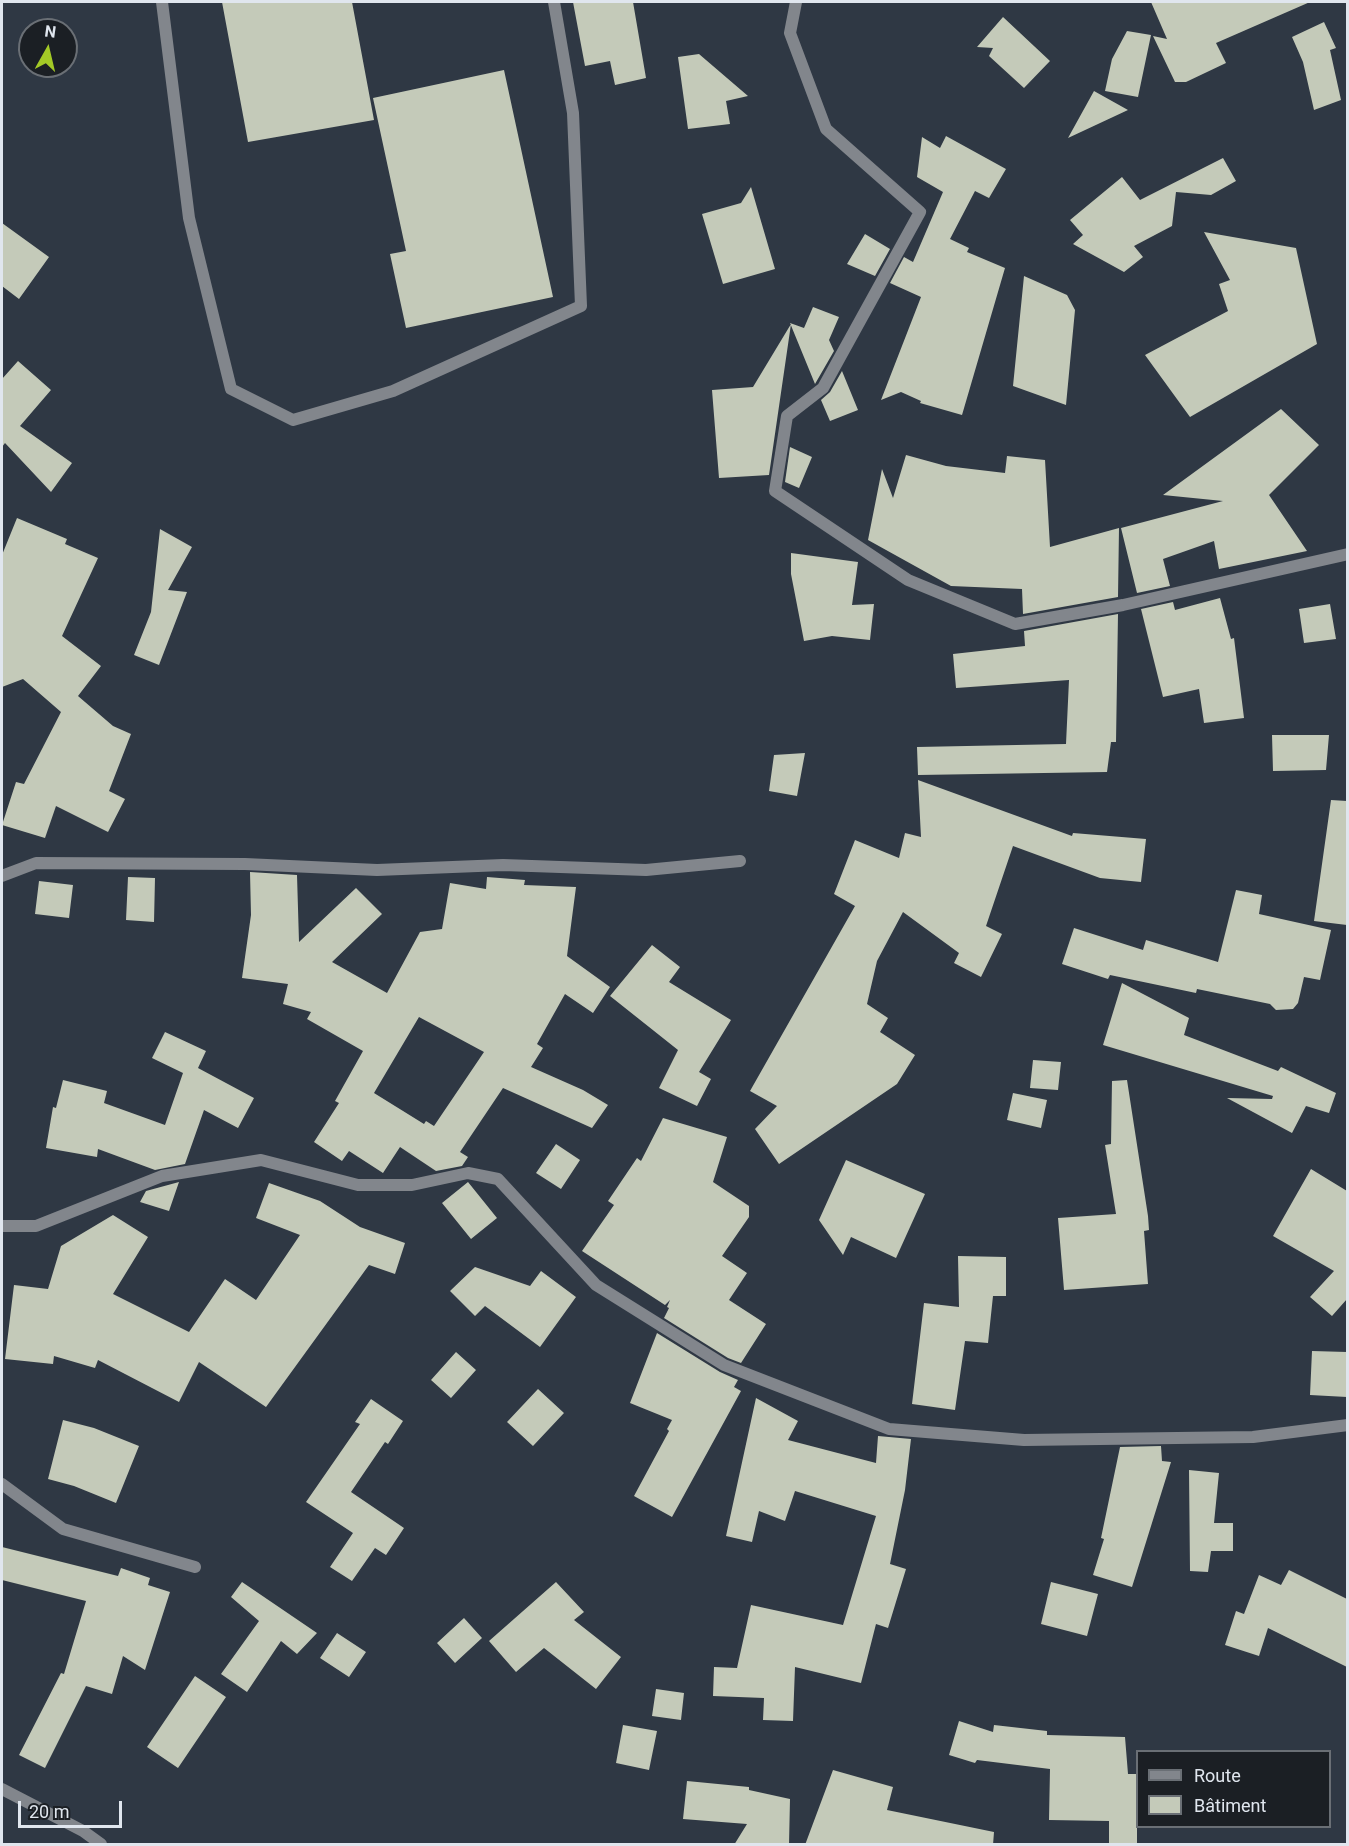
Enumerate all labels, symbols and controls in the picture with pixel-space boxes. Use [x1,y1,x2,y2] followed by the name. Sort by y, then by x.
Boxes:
[18,18,78,78] north arrow
[43,21,57,42] text: N
[1136,1750,1331,1828] legend
[1194,1765,1241,1786] text: Route
[21,1789,124,1827] scale bar
[1194,1795,1266,1816] text: Bâtiment
[29,1801,69,1822] text: 20 m

